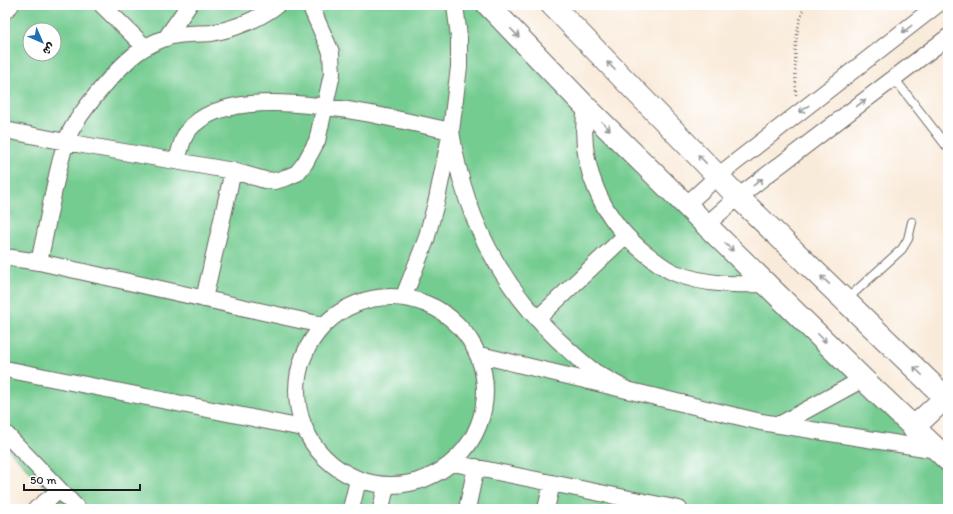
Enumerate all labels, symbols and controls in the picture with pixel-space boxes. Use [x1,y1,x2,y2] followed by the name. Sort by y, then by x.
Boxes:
[22,22,62,62] north arrow
[901,25,912,33] one-way arrow
[510,28,520,38] one-way arrow
[40,40,58,58] text: ش
[607,61,616,71] one-way arrow
[856,99,867,108] one-way arrow
[799,105,810,113] one-way arrow
[601,121,611,131] one-way arrow
[698,154,707,164] one-way arrow
[752,178,763,187] one-way arrow
[724,242,734,251] one-way arrow
[820,275,830,284] one-way arrow
[817,333,827,343] one-way arrow
[913,366,923,375] one-way arrow
[24,466,140,492] scale bar
[30,473,56,487] text: 50 m

